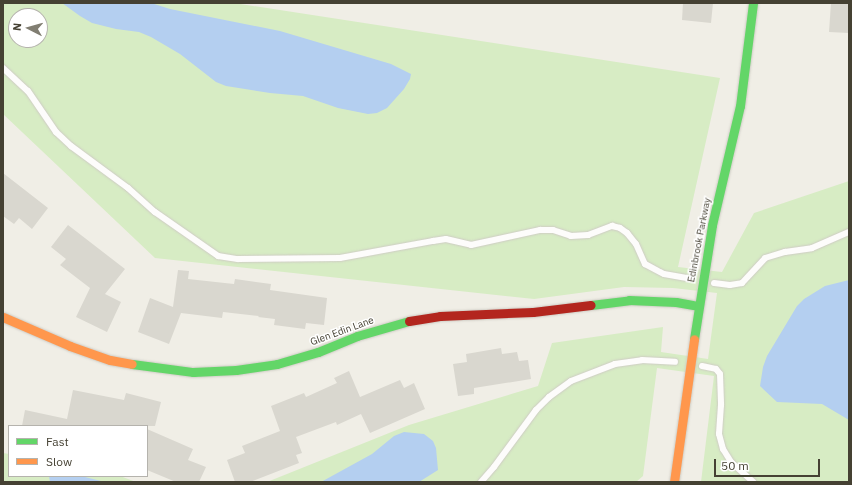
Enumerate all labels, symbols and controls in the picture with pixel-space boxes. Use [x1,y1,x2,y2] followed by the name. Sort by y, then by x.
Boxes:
[8,8,48,48] north arrow
[10,22,24,32] text: N
[685,197,713,283] street label: Edinbrook Parkway
[309,314,375,348] street label: Glen Edin Lane
[8,425,148,477] legend
[46,434,69,449] text: Fast
[716,451,822,477] scale bar
[46,454,72,469] text: Slow
[721,458,749,473] text: 50 m

